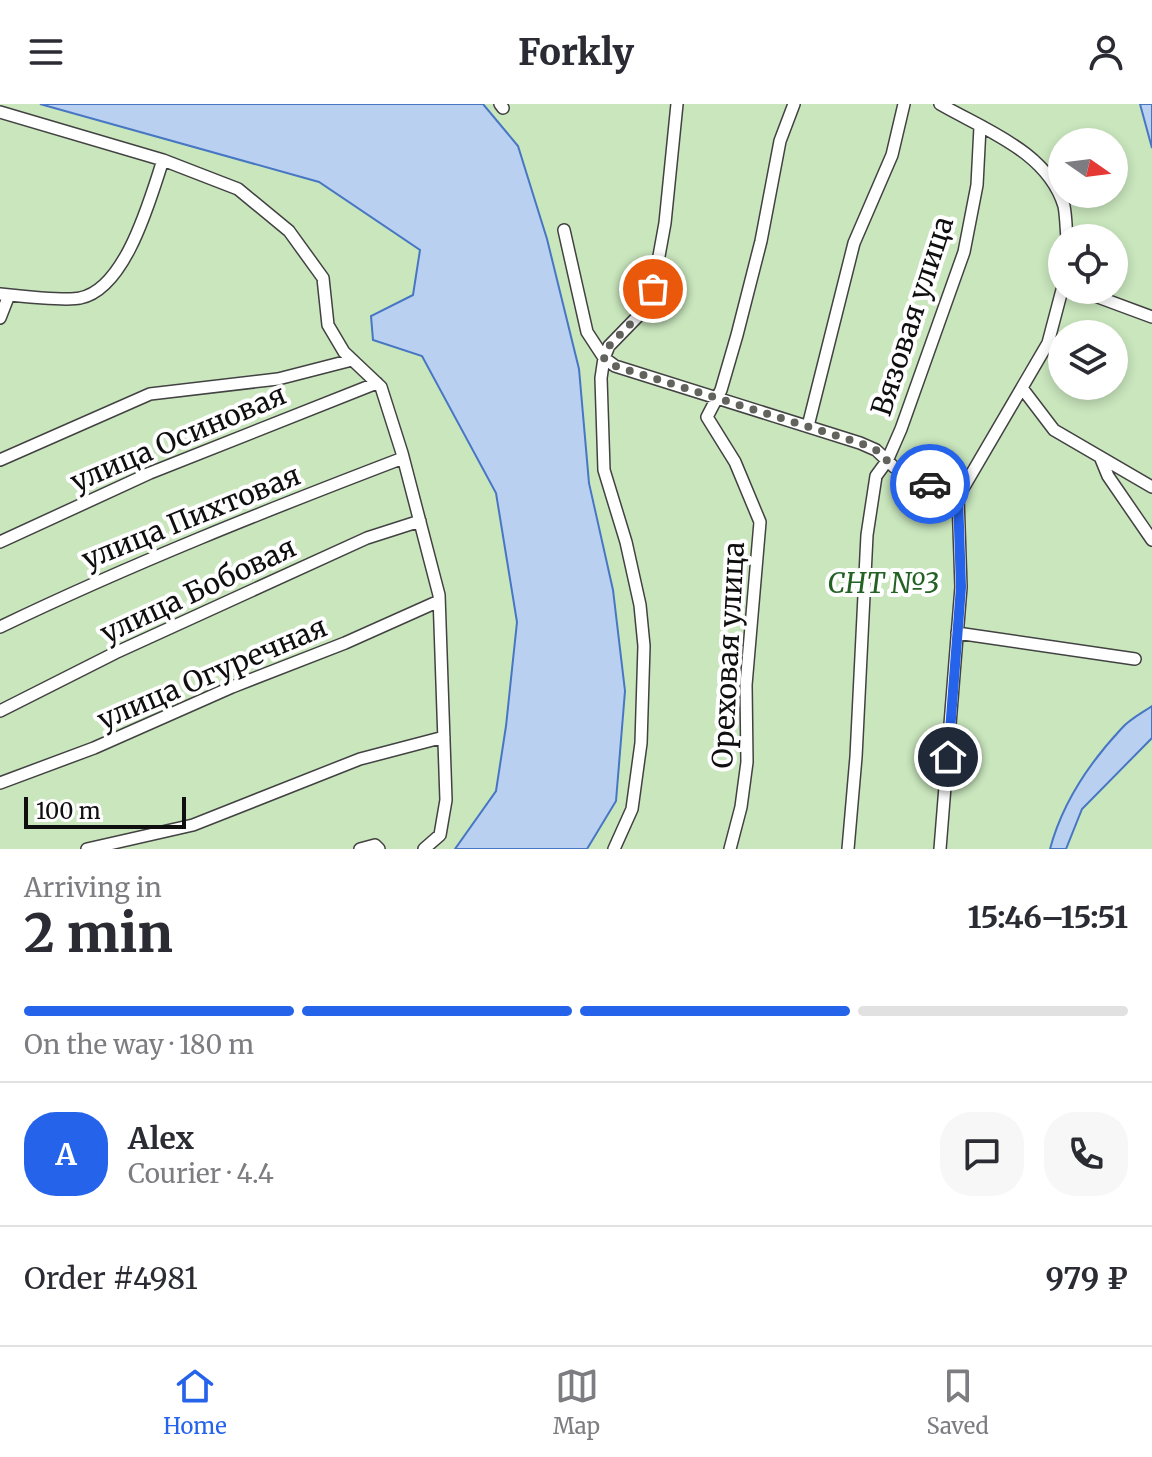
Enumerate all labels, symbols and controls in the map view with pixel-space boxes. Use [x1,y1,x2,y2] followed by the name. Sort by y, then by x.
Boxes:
[24,30,68,74] icon: menu
[518,30,634,75] text: Forkly
[1084,30,1128,74] icon: person
[1048,128,1128,208] north arrow
[1048,128,1128,400] map controls
[863,212,961,420] street label: Вязовая улица
[1048,224,1128,304] button: locate
[619,255,687,323] pin
[631,267,675,311] icon: bag
[1048,320,1128,400] button: layers
[65,376,291,500] street label: улица Осиновая
[890,444,970,524] courier
[76,457,306,577] street label: улица Пихтовая
[908,462,952,506] icon: car
[94,529,302,651] street label: улица Бобовая
[704,541,752,769] street label: Ореховая улица
[827,565,939,601] park label: СНТ №3
[92,608,332,738] street label: улица Огуречная
[914,723,982,791] pin
[926,735,970,779] icon: home
[24,793,186,829] scale bar
[36,797,101,825] text: 100 m
[24,871,162,904] text: Arriving in
[968,898,1128,936] text: 15:46–15:51
[24,901,173,966] text: 2 min
[24,1028,254,1061] text: On the way · 180 m
[940,1112,1024,1196] button: chat
[1044,1112,1128,1196] button: phone
[128,1119,194,1157] text: Alex
[55,1135,77,1173] text: A
[128,1157,274,1190] text: Courier · 4.4
[24,1259,198,1297] text: Order #4981
[1045,1259,1128,1297] text: 979 ₽
[163,1364,227,1440] tab: Home
[553,1364,600,1440] tab: Map
[926,1364,989,1440] tab: Saved

